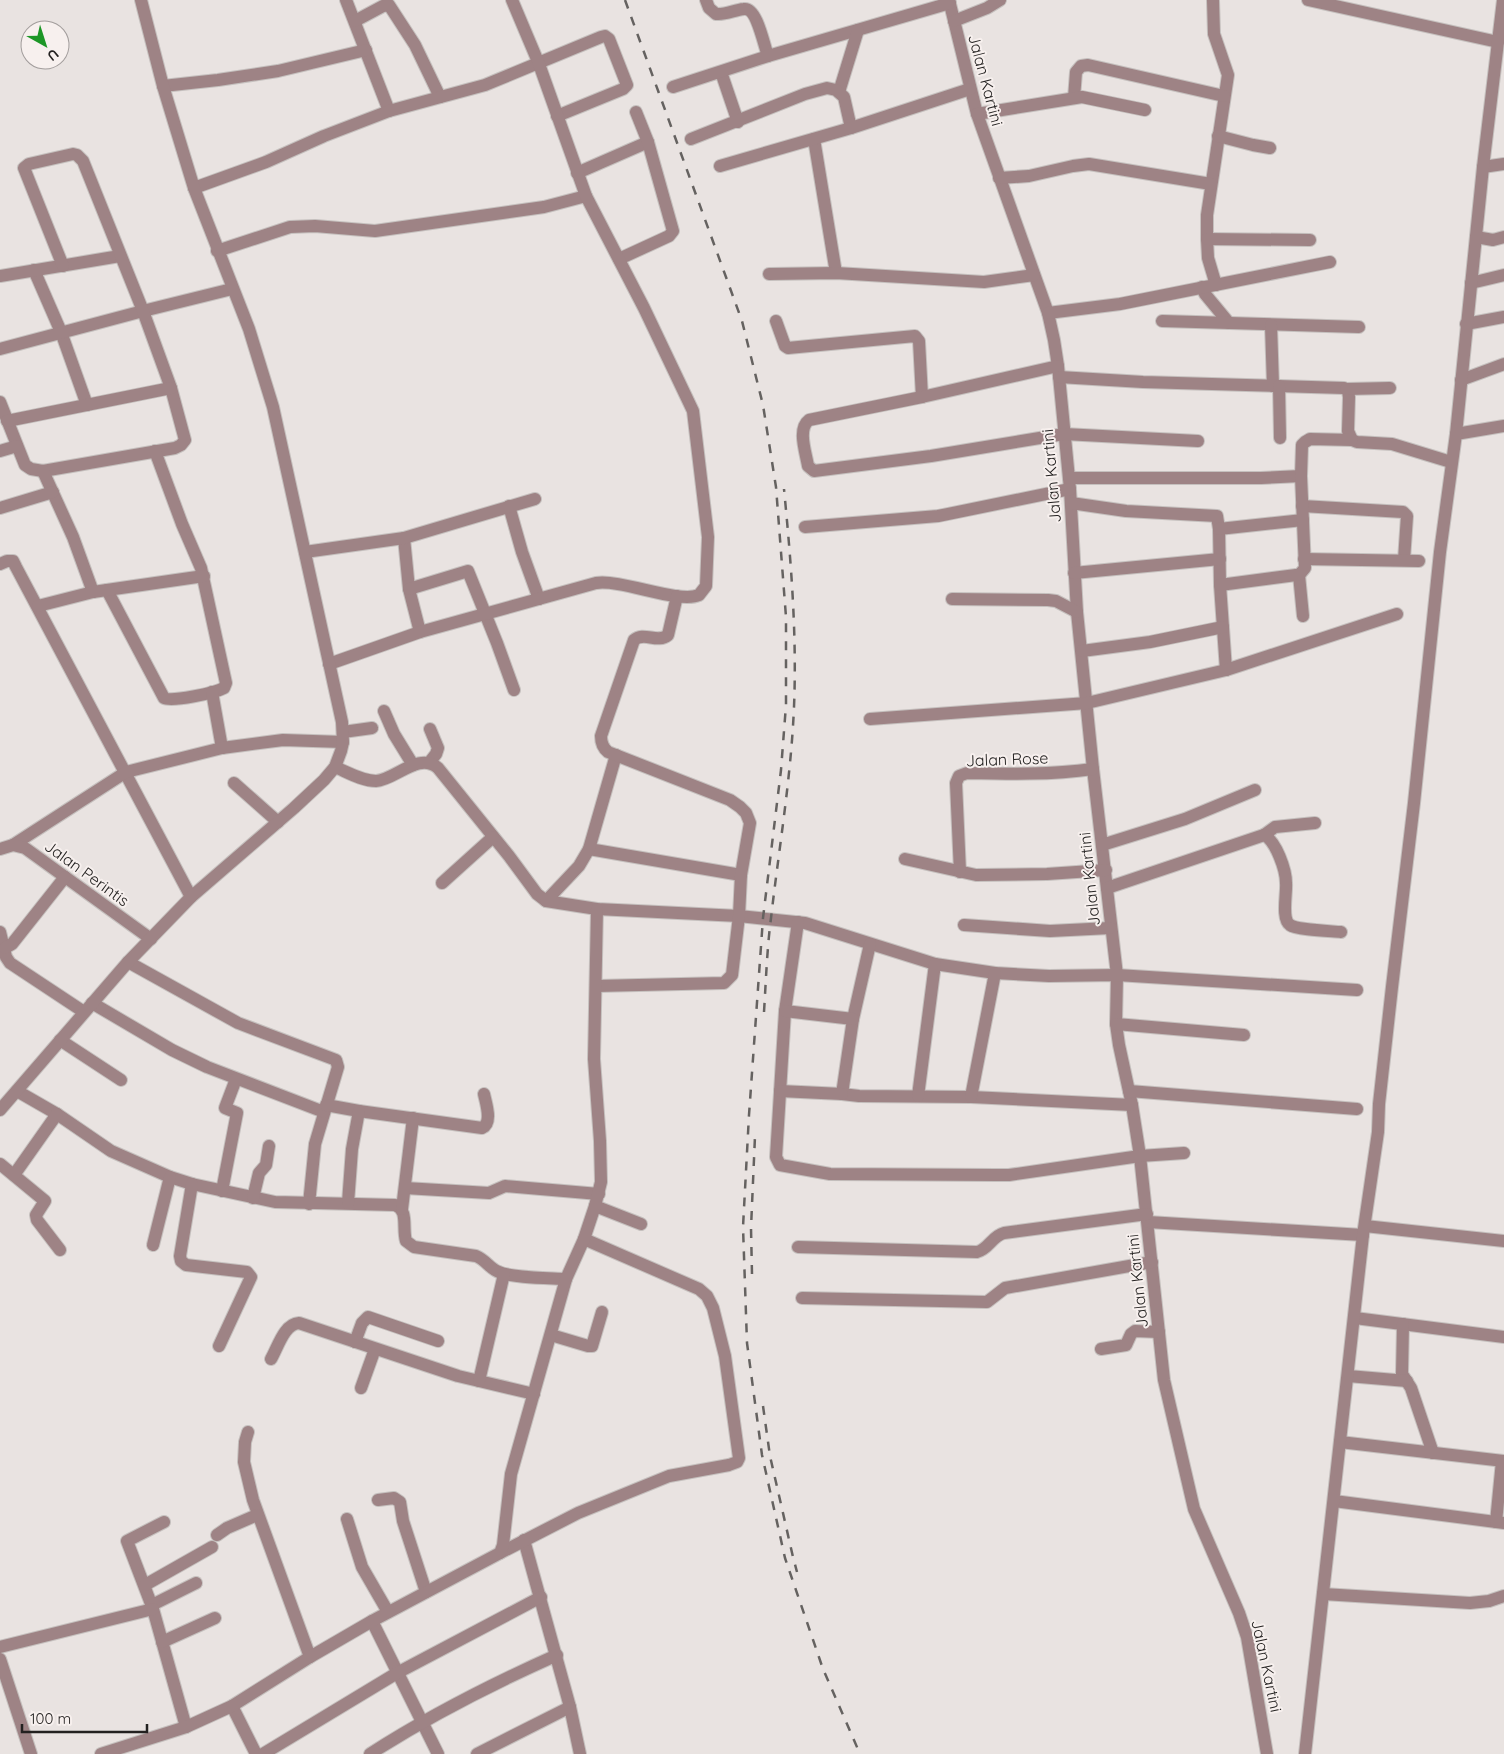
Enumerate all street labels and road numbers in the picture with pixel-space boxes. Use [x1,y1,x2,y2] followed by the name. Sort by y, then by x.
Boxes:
[964,32,1008,128] street label: Jalan Kartini
[1037,428,1065,524] street label: Jalan Kartini
[965,748,1049,770] street label: Jalan Rose
[1074,831,1104,927] street label: Jalan Kartini
[41,836,133,910] street label: Jalan Perintis
[1122,1233,1152,1329] street label: Jalan Kartini
[1247,1618,1287,1714] street label: Jalan Kartini

